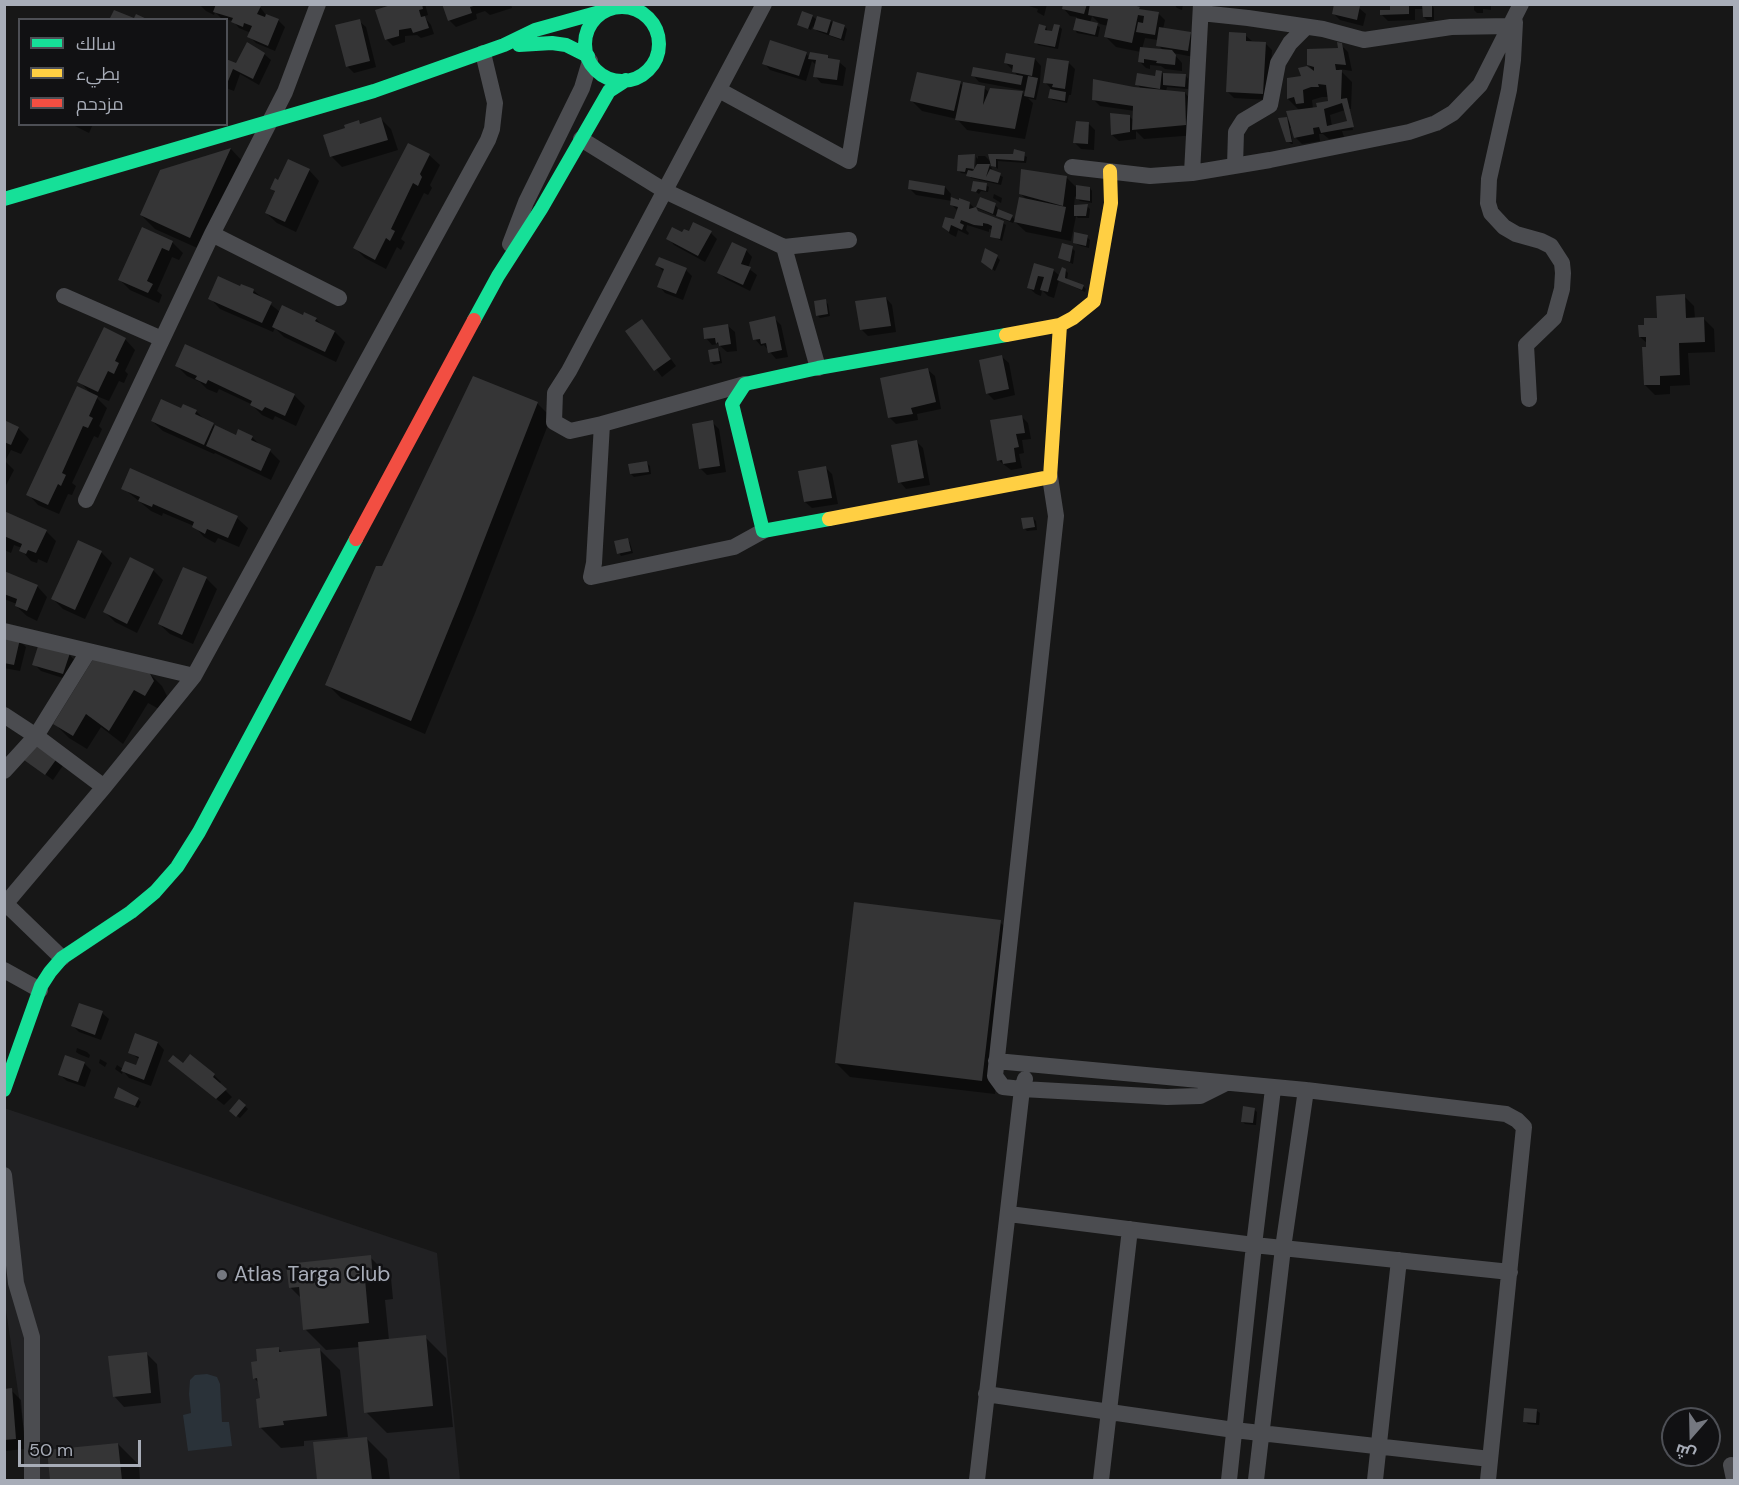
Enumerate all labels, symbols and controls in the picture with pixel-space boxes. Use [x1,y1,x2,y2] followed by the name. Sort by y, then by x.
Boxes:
[18,18,228,126] legend
[76,32,116,56] text: سالك
[76,62,120,86] text: بطيء
[76,92,124,116] text: مزدحم
[234,1262,390,1288] place label: Atlas Targa Club
[215,1268,229,1282] marker: Atlas Targa Club
[1661,1407,1721,1467] north arrow
[21,1428,144,1466] scale bar
[29,1438,73,1462] text: 50 m
[1672,1439,1699,1466] text: ش

